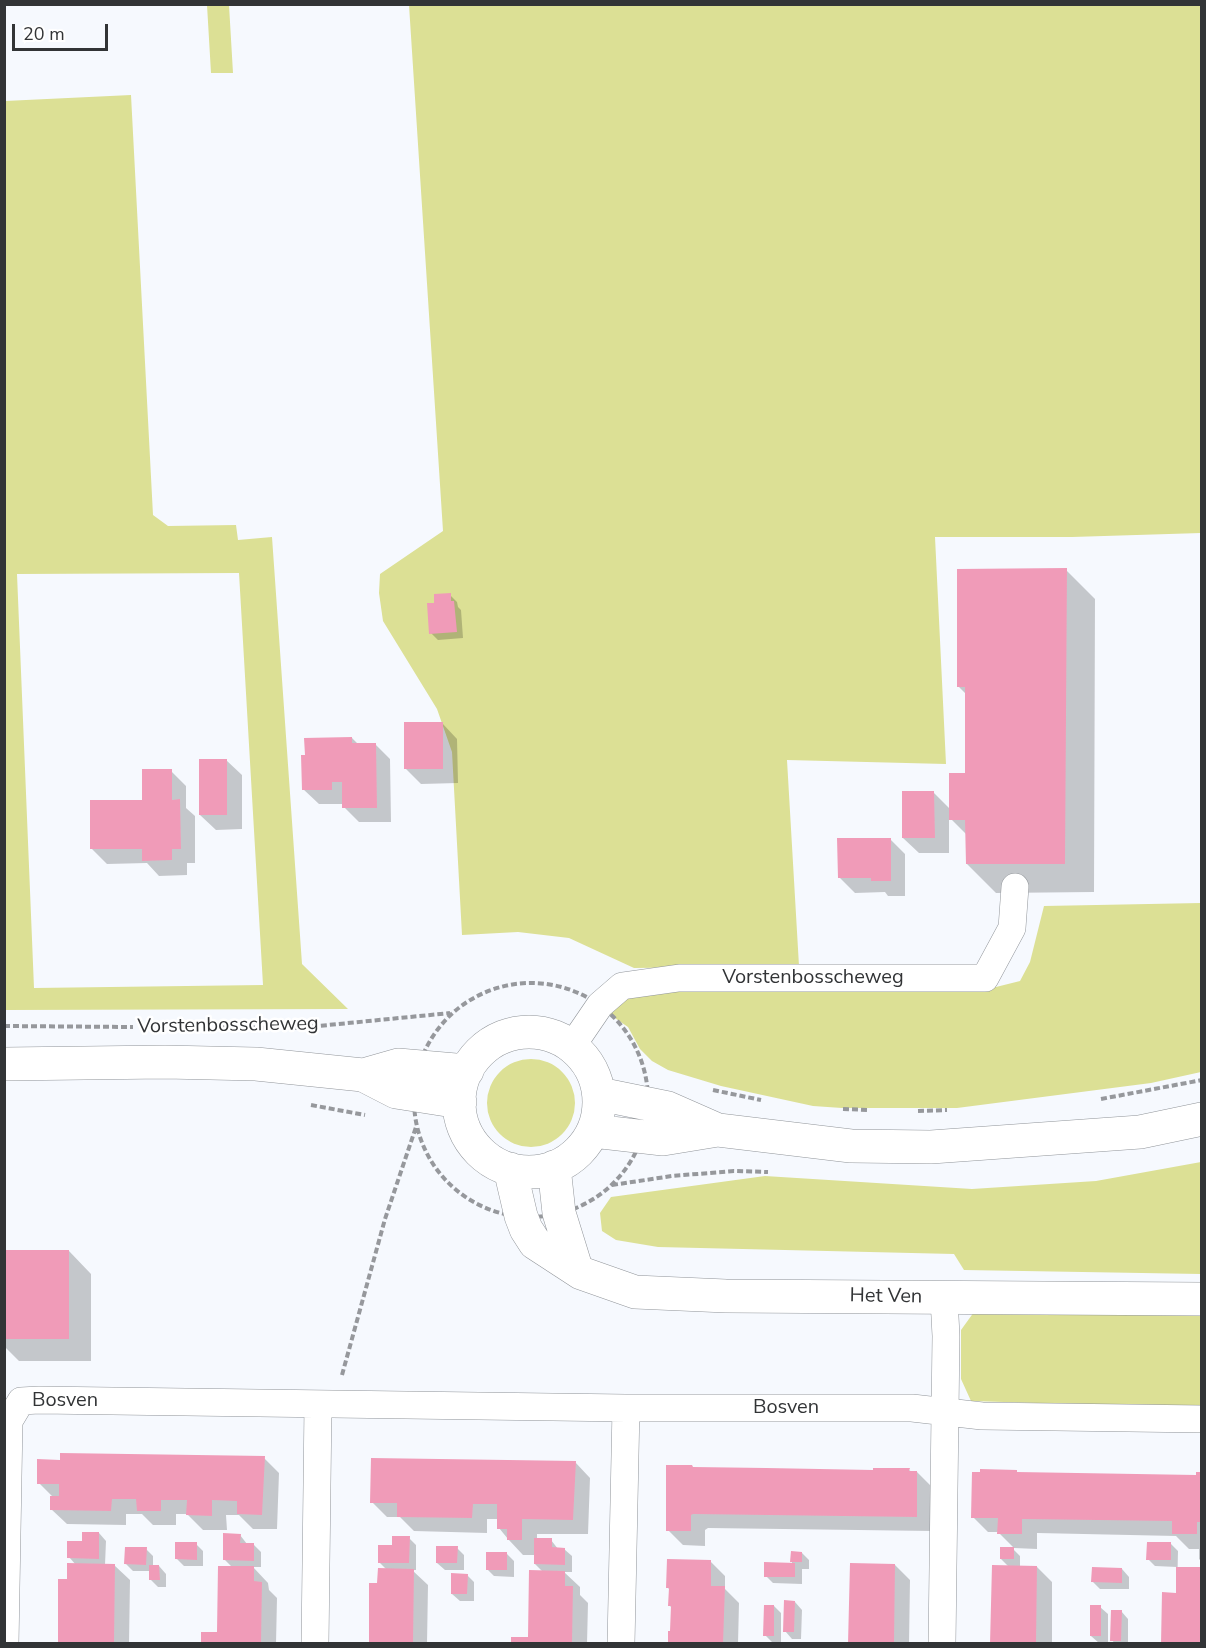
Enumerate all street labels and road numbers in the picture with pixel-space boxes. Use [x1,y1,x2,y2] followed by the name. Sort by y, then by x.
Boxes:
[722,966,904,990] street label: Vorstenbosscheweg
[137,1012,319,1040] street label: Vorstenbosscheweg
[849,1284,923,1310] street label: Het Ven
[32,1389,98,1413] street label: Bosven
[753,1396,819,1420] street label: Bosven

